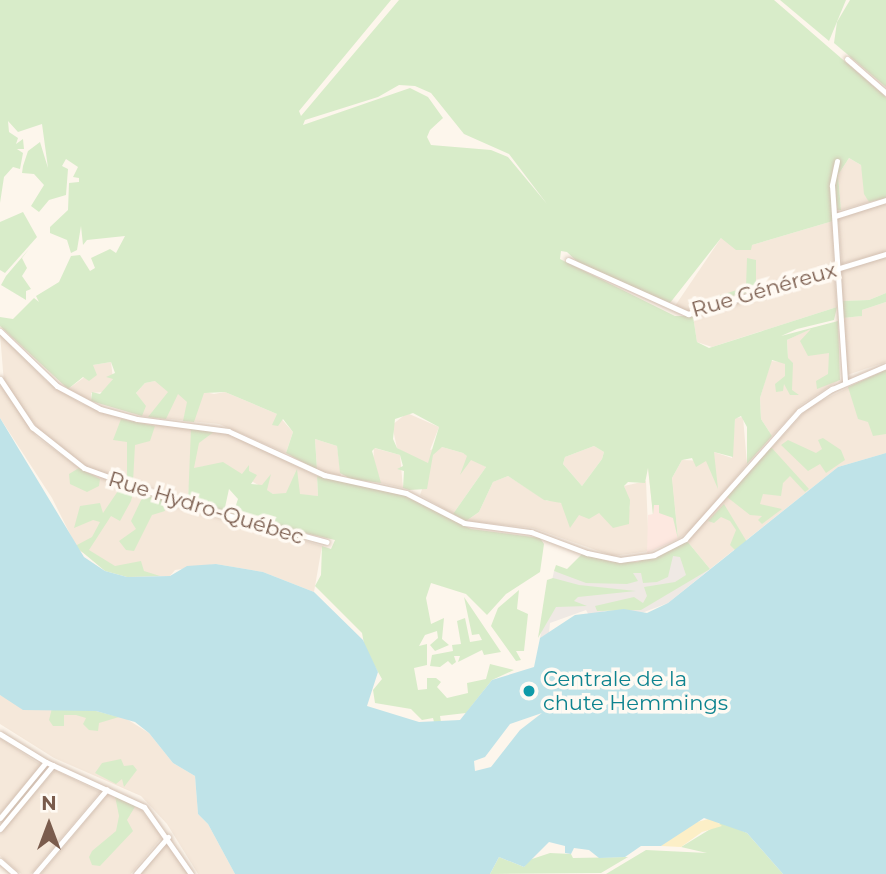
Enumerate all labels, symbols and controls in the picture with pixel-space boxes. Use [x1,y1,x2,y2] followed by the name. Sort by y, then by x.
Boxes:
[689,257,839,323] street label: Rue Généreux
[105,466,307,550] street label: Rue Hydro-Québec
[543,666,728,716] place label: Centrale de la chute Hemmings
[521,683,537,699] marker: Centrale de la chute Hemmings
[14,790,84,860] north arrow
[41,792,57,815] text: N

